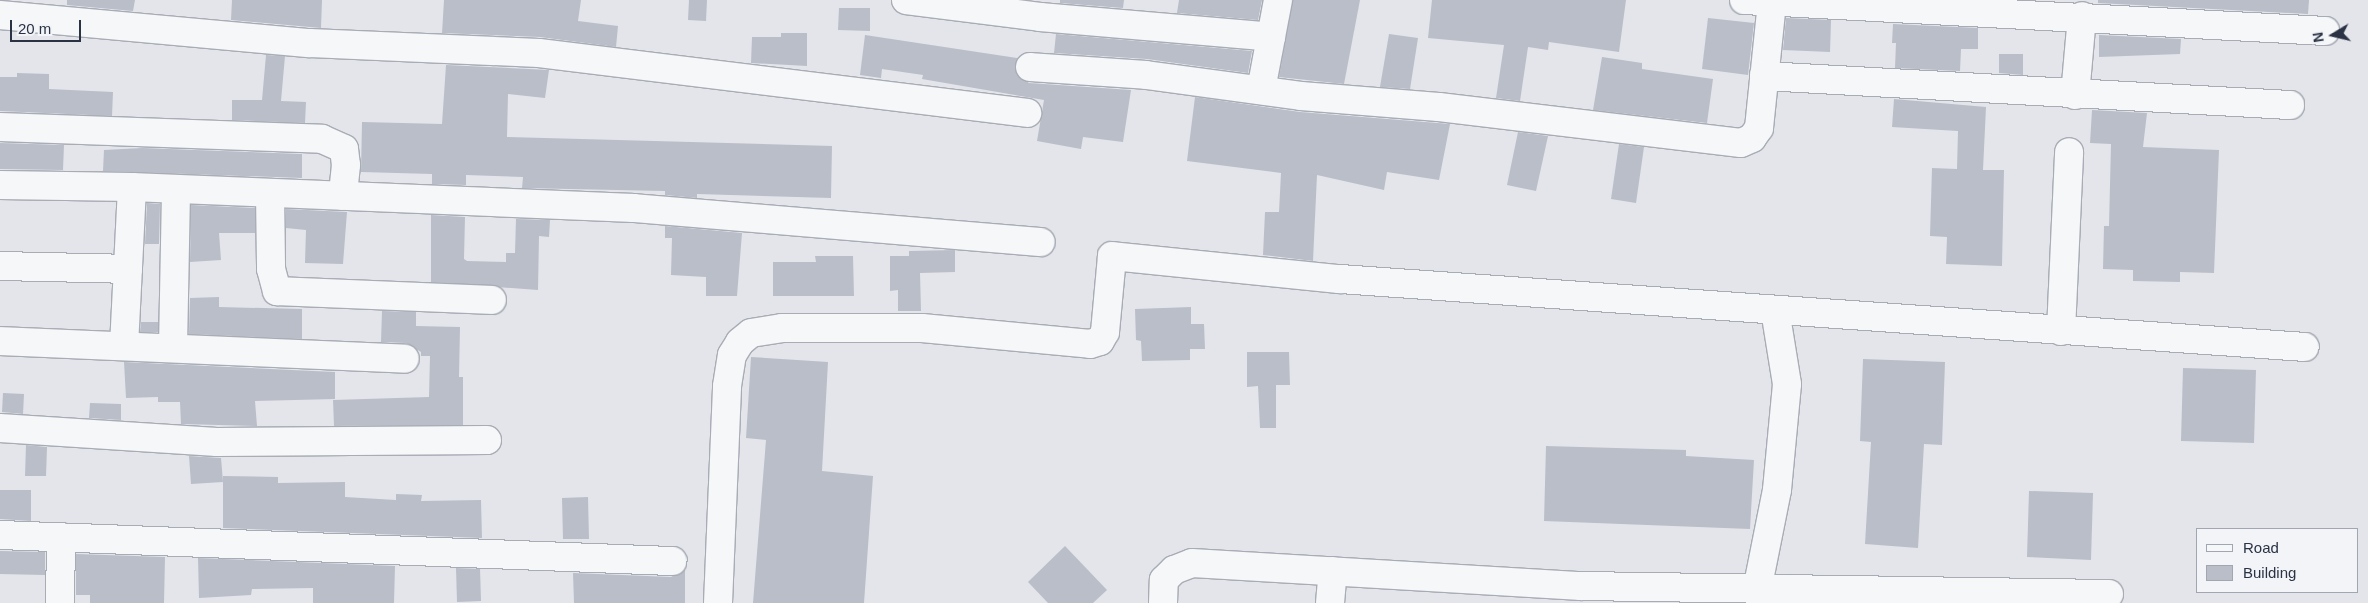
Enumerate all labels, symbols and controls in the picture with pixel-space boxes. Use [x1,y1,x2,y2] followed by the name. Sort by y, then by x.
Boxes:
[12,10,84,42] scale bar
[2308,10,2358,60] north arrow
[18,20,51,37] text: 20 m
[2309,31,2327,44] text: N
[2196,528,2358,593] legend
[2243,539,2279,556] text: Road
[2243,564,2296,581] text: Building

